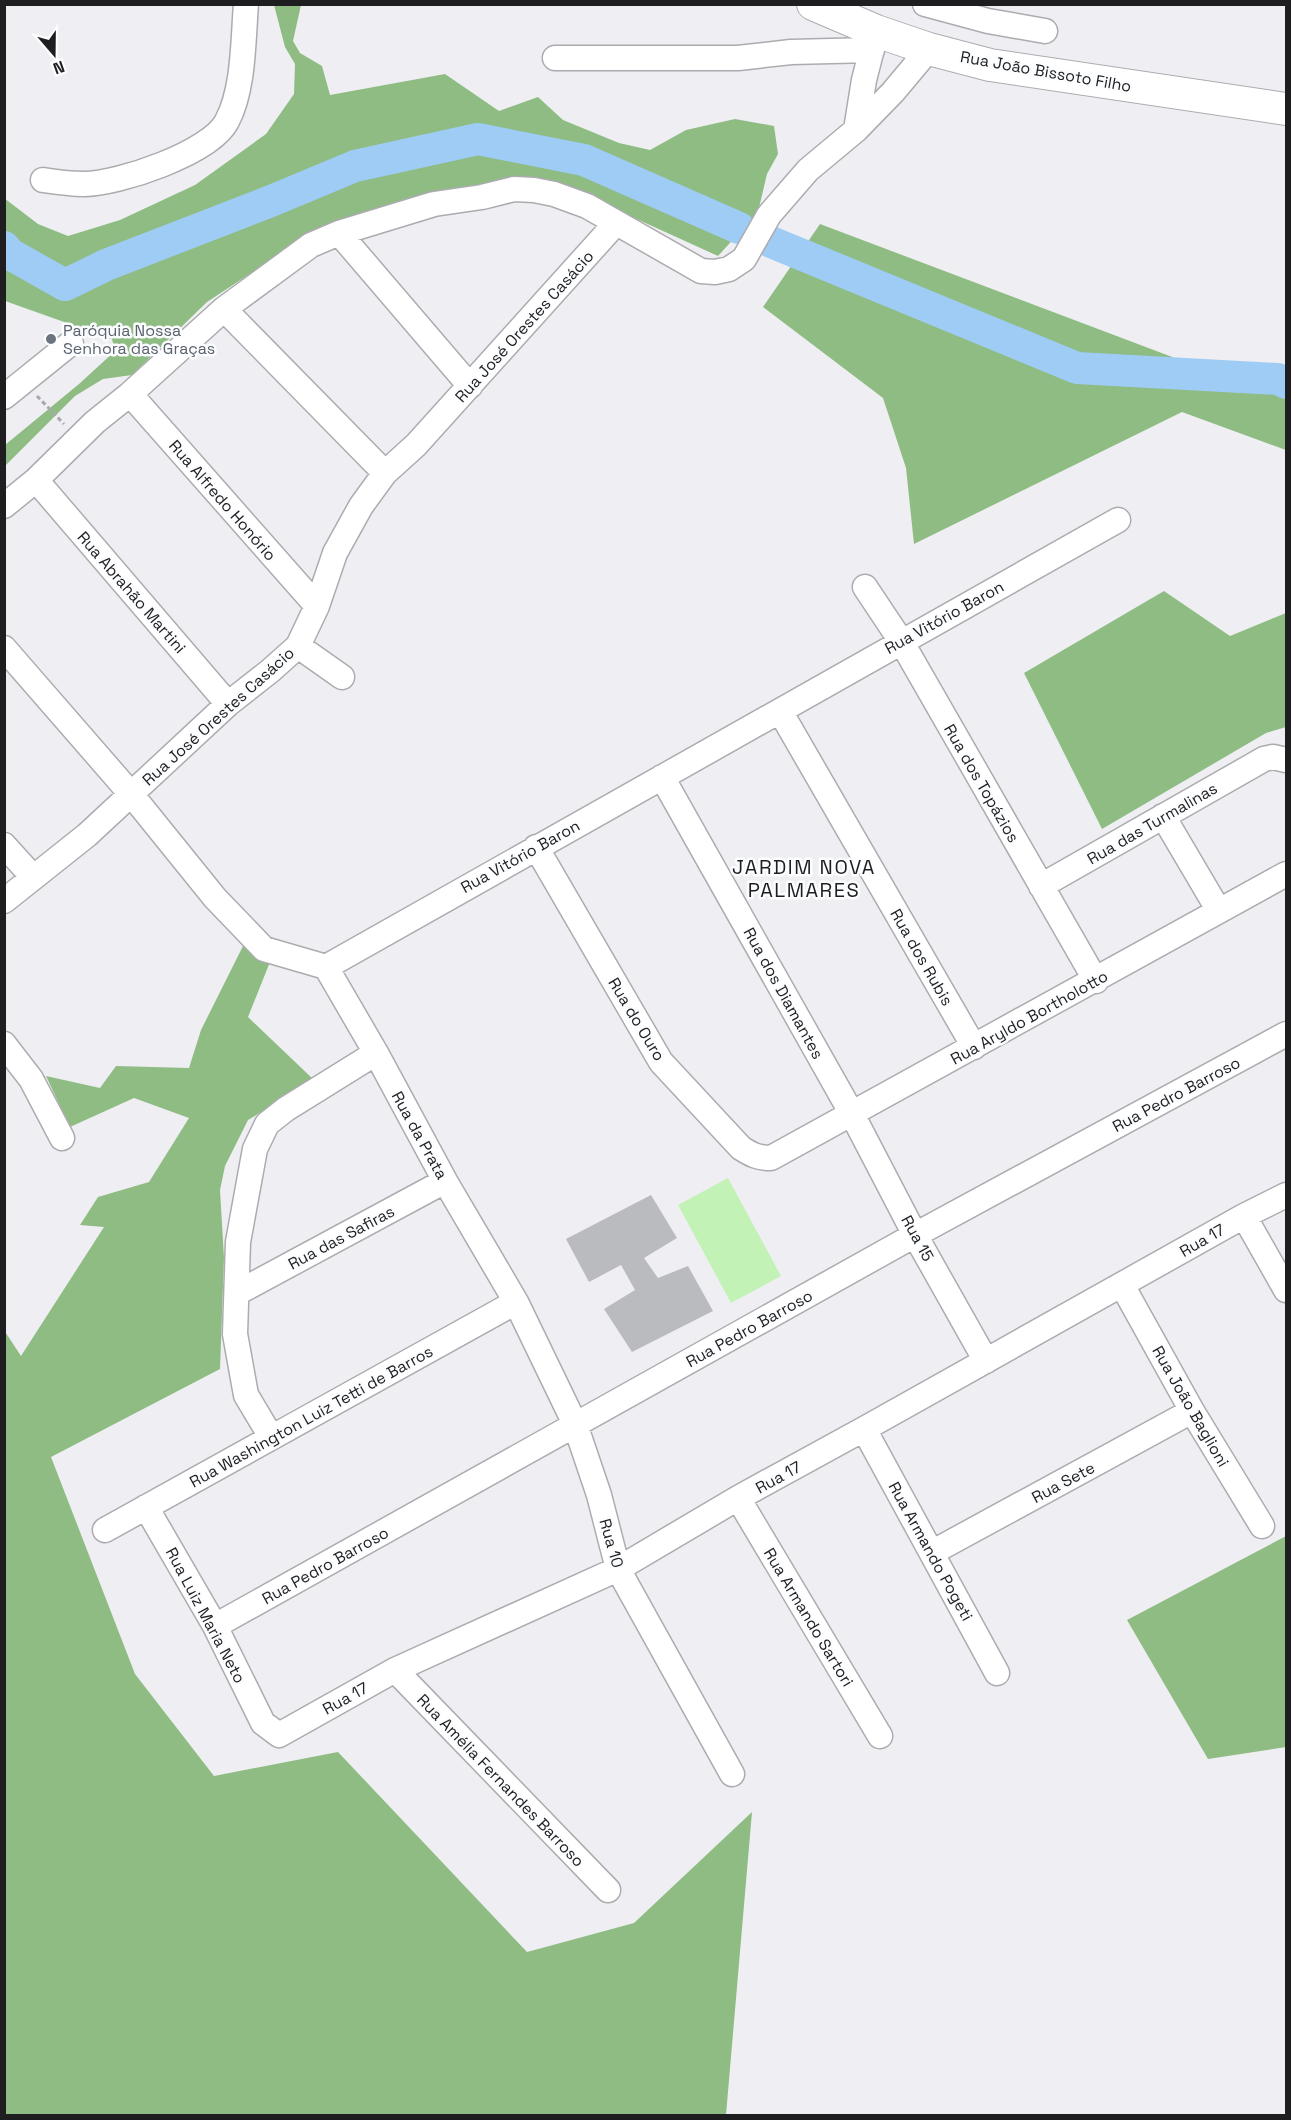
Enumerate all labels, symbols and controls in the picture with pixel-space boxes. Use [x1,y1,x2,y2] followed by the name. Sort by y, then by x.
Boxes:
[24,24,84,84] north arrow
[959,46,1133,97] street label: Rua João Bissoto Filho
[50,56,68,79] text: N
[450,246,598,407] street label: Rua José Orestes Casácio
[63,320,215,359] place label: Paróquia Nossa Senhora das Graças
[44,332,58,346] marker: Paróquia Nossa Senhora das Graças
[164,436,281,565] street label: Rua Alfredo Honório
[73,527,190,658] street label: Rua Abrahão Martini
[881,576,1007,659] street label: Rua Vitório Baron
[138,642,299,790] street label: Rua José Orestes Casácio
[939,720,1024,846] street label: Rua dos Topázios
[1083,778,1221,869] street label: Rua das Turmalinas
[457,815,583,898] street label: Rua Vitório Baron
[732,854,876,903] district label: JARDIM NOVA PALMARES
[885,905,958,1009] street label: Rua dos Rubis
[739,924,828,1063] street label: Rua dos Diamantes
[947,965,1112,1069] street label: Rua Aryldo Bortholotto
[603,974,670,1065] street label: Rua do Ouro
[1109,1052,1244,1137] street label: Rua Pedro Barroso
[387,1088,452,1183] street label: Rua da Prata
[284,1201,398,1274] street label: Rua das Safiras
[896,1212,939,1265] street label: Rua 15
[1176,1219,1229,1262] street label: Rua 17
[682,1285,816,1372] street label: Rua Pedro Barroso
[186,1341,437,1492] street label: Rua Washington Luiz Tetti de Barros
[1147,1342,1234,1471] street label: Rua João Baglioni
[752,1456,805,1498] street label: Rua 17
[1028,1457,1098,1508] street label: Rua Sete
[884,1478,978,1625] street label: Rua Armando Pogeti
[595,1516,629,1570] street label: Rua 10
[258,1522,392,1609] street label: Rua Pedro Barroso
[161,1544,250,1687] street label: Rua Luiz Maria Neto
[759,1544,858,1690] street label: Rua Armando Sartori
[319,1677,372,1719] street label: Rua 17
[412,1689,589,1871] street label: Rua Amélia Fernandes Barroso

